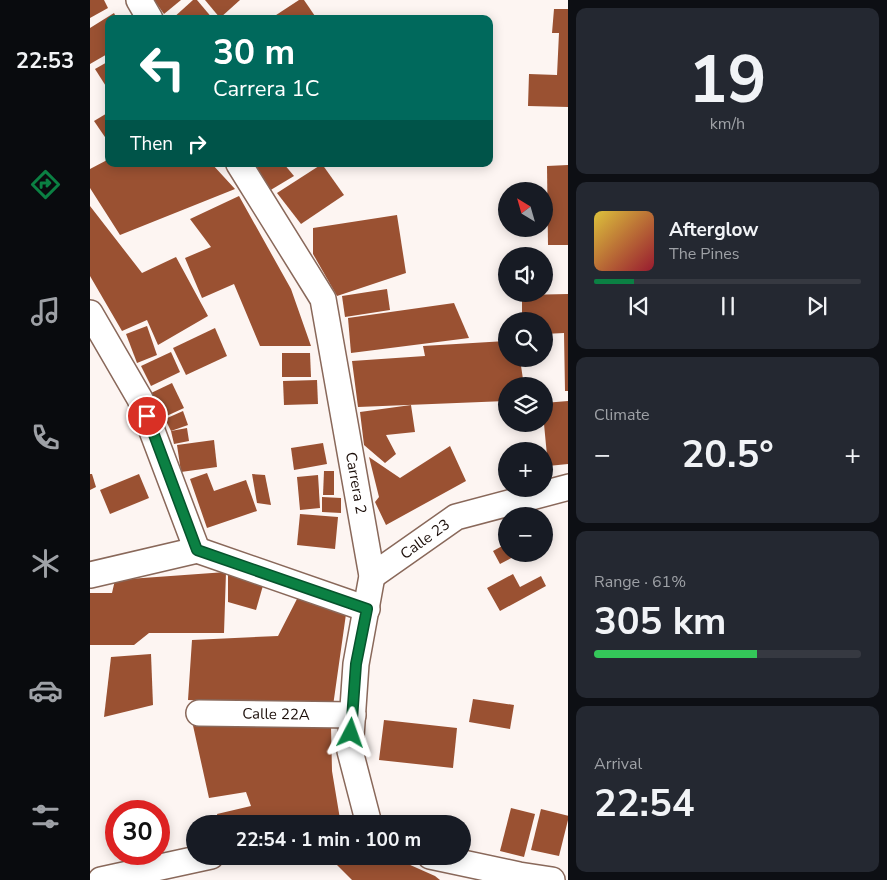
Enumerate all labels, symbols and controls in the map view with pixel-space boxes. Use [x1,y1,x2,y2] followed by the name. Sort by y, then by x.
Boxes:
[213,29,295,76] text: 30 m
[130,35,195,100] icon: left
[688,36,767,125] text: 19
[16,46,74,76] text: 22:53
[213,74,320,104] text: Carrera 1C
[710,113,745,135] text: km/h
[183,130,211,158] icon: right
[130,131,173,157] text: Then
[28,167,63,202] icon: directions
[498,182,552,238] north arrow
[498,182,553,562] map controls
[669,217,759,243] text: Afterglow
[669,243,739,265] text: The Pines
[498,247,553,302] button: sound
[625,292,653,320] icon: previous
[714,292,742,320] icon: pause
[803,292,831,320] icon: next
[28,294,63,329] icon: music
[498,312,553,367] button: search
[498,377,553,432] button: layers
[126,395,168,437] pin
[133,402,161,430] icon: arrive
[594,404,649,426] text: Climate
[28,420,63,455] icon: phone
[681,429,774,480] text: 20.5°
[594,436,611,474] text: −
[844,436,861,474] text: +
[498,442,553,497] button: +
[341,450,371,516] street label: Carrera 2
[498,507,553,562] button: −
[396,514,454,564] street label: Calle 23
[28,546,63,581] icon: climate
[594,571,686,593] text: Range · 61%
[594,596,726,647] text: 305 km
[28,673,63,708] icon: car
[242,703,310,725] street label: Calle 22A
[324,706,376,758] position arrow
[594,753,642,775] text: Arrival
[594,778,695,829] text: 22:54
[28,799,63,834] icon: filters
[105,800,170,865] speed limit sign: 30
[236,827,421,853] text: 22:54 · 1 min · 100 m

